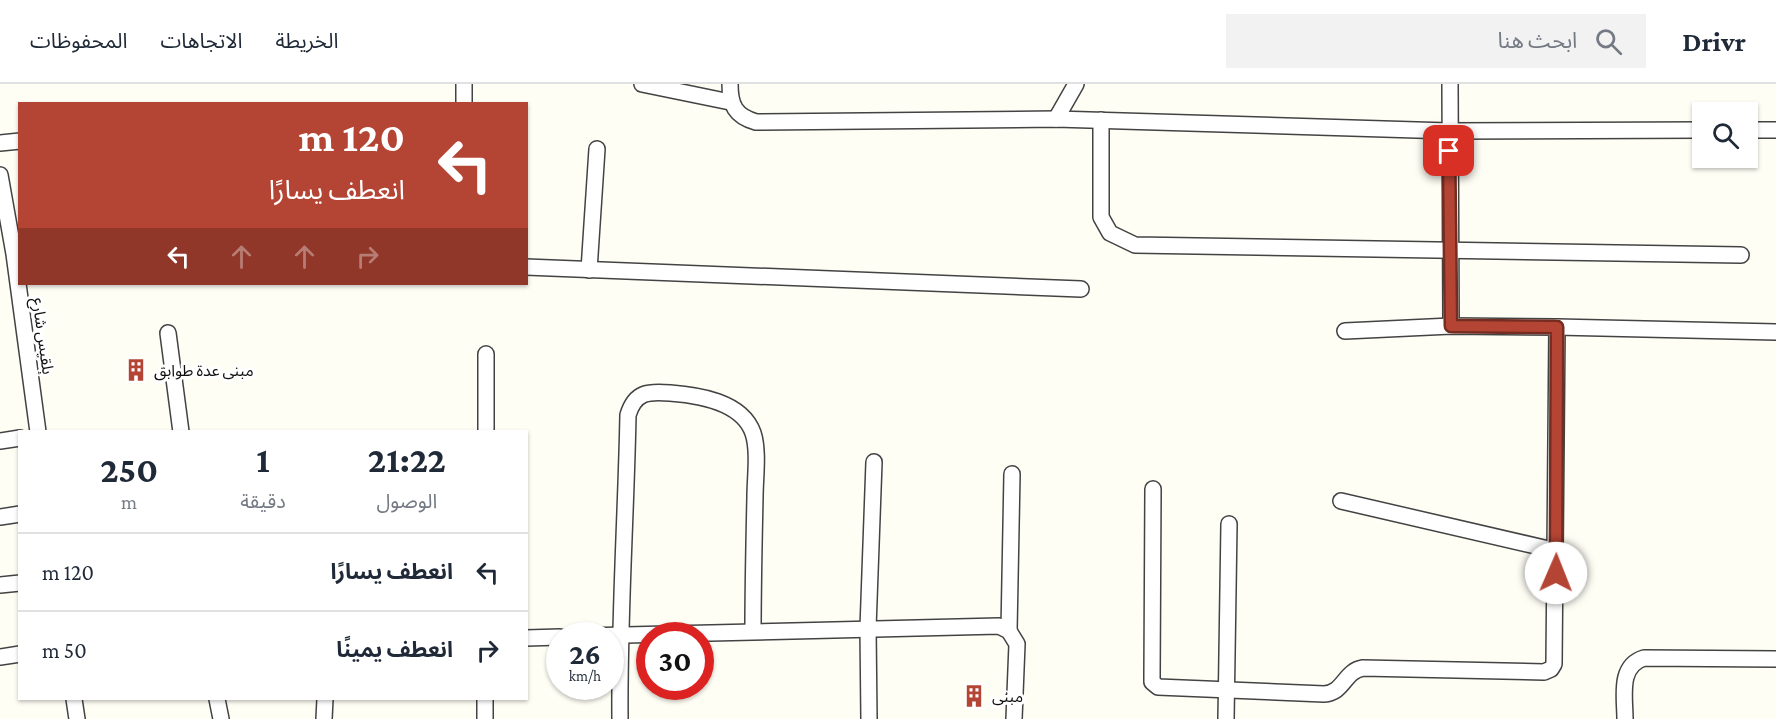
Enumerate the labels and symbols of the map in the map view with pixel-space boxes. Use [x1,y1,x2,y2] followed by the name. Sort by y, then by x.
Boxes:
[1423,125,1474,176] pin
[25,296,57,376] street label: بلقيس شارع
[123,357,149,383] building icon: مبنى عدة طوابق
[154,362,254,381] place label: مبنى عدة طوابق
[1524,541,1588,605] position arrow
[636,622,714,700] speed limit sign: 30
[961,683,987,709] building icon: مبنى
[992,688,1023,706] place label: مبنى

